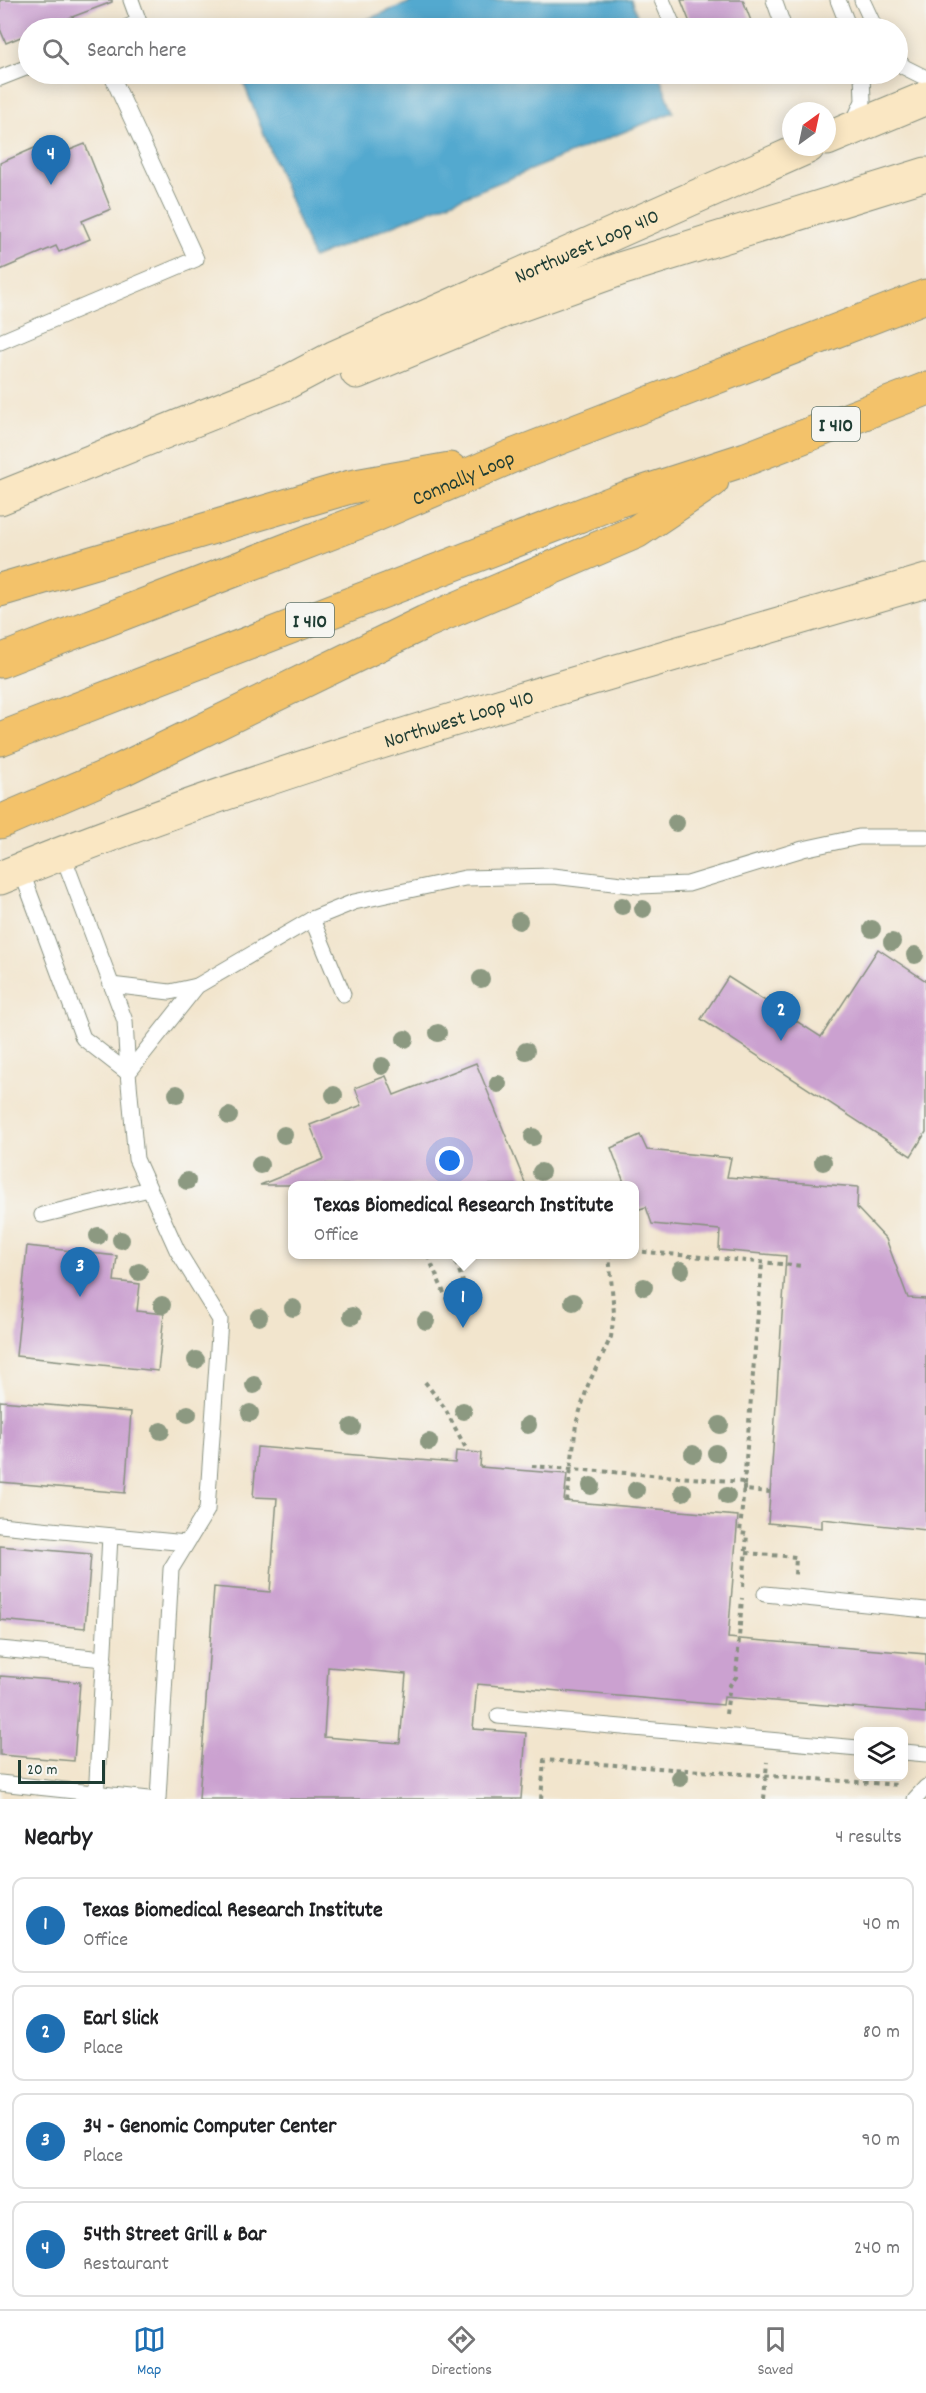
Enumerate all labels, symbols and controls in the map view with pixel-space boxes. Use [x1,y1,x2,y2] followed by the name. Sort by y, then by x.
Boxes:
[18,18,908,84] search box
[39,35,72,68] icon: search
[87,36,186,67] text: Search here
[782,102,836,156] north arrow
[32,136,70,185] pin: 4
[511,203,665,293] street label: Northwest Loop 410
[812,407,860,441] road number: I 410
[408,445,520,516] street label: Connally Loop
[286,603,334,637] road number: I 410
[381,684,538,758] street label: Northwest Loop 410
[762,992,800,1041] pin: 2
[435,1146,464,1175] your location
[288,1181,639,1259] popup
[314,1191,613,1222] text: Texas Biomedical Research Institute
[314,1222,359,1250] text: Office
[60,1248,100,1297] pin: 3
[444,1278,482,1328] pin: 1
[854,1727,908,1781] map controls
[854,1727,908,1781] button: layers
[18,1757,105,1784] scale bar
[27,1759,57,1782] text: 20 m
[24,1820,92,1857] text: Nearby
[835,1824,902,1852] text: 4 results
[83,1896,383,1927] text: Texas Biomedical Research Institute
[43,1911,48,1939] text: 1
[862,1911,900,1939] text: 40 m
[83,1927,128,1955] text: Office
[83,2004,159,2035] text: Earl Slick
[41,2019,50,2047] text: 2
[863,2019,900,2047] text: 80 m
[83,2035,123,2063] text: Place
[83,2112,336,2143] text: 34 - Genomic Computer Center
[41,2127,50,2155] text: 3
[862,2127,900,2155] text: 90 m
[83,2143,123,2171] text: Place
[83,2220,266,2251] text: 54th Street Grill & Bar
[41,2235,50,2263] text: 4
[854,2235,900,2263] text: 240 m
[83,2251,169,2279] text: Restaurant
[133,2323,166,2382] tab: Map
[431,2323,492,2382] tab: Directions
[757,2323,793,2382] tab: Saved

